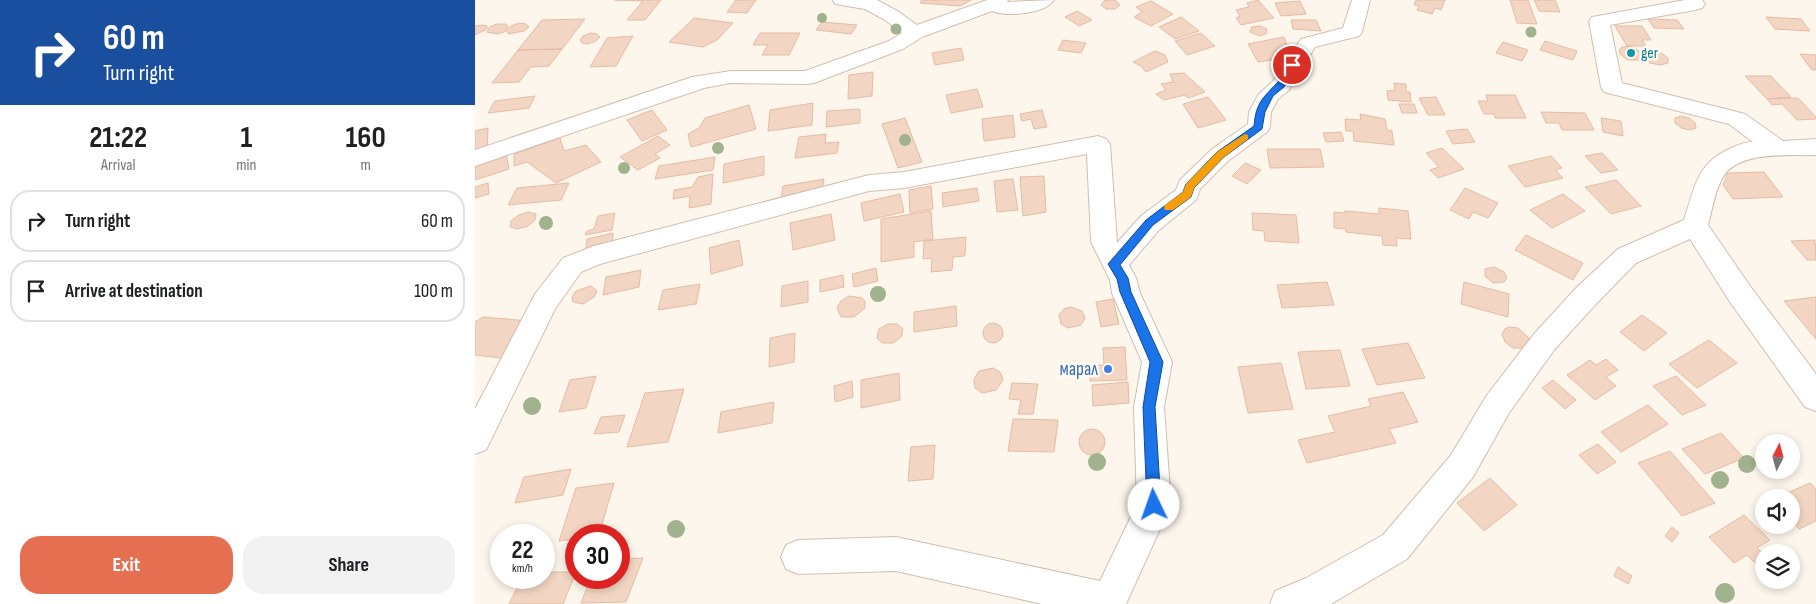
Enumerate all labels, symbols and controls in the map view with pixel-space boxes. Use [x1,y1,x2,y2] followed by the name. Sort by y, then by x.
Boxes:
[103,17,165,60] text: 60 m
[20,20,85,85] icon: right
[1271,44,1313,86] pin
[1641,44,1659,63] place label: ger
[1625,47,1637,59] marker: ger
[1278,51,1306,79] icon: arrive
[103,60,174,87] text: Turn right
[89,120,147,156] text: 21:22
[240,120,252,156] text: 1
[346,120,386,156] text: 160
[101,156,135,175] text: Arrival
[236,156,256,175] text: min
[361,156,371,175] text: m
[22,207,50,235] icon: right
[65,210,130,233] text: Turn right
[421,210,453,233] text: 60 m
[22,277,50,305] icon: arrive
[65,280,203,303] text: Arrive at destination
[414,280,453,303] text: 100 m
[1060,358,1098,381] place label: марал
[1102,363,1114,375] marker: марал
[1755,434,1800,479] north arrow
[1755,434,1800,589] map controls
[1127,478,1179,530] position arrow
[1755,489,1800,534] button: sound
[565,524,630,589] speed limit sign: 30
[512,535,533,566] text: 22
[20,536,233,594] button: Exit
[243,536,455,594] button: Share
[1755,544,1800,589] button: layers
[512,561,533,576] text: km/h

